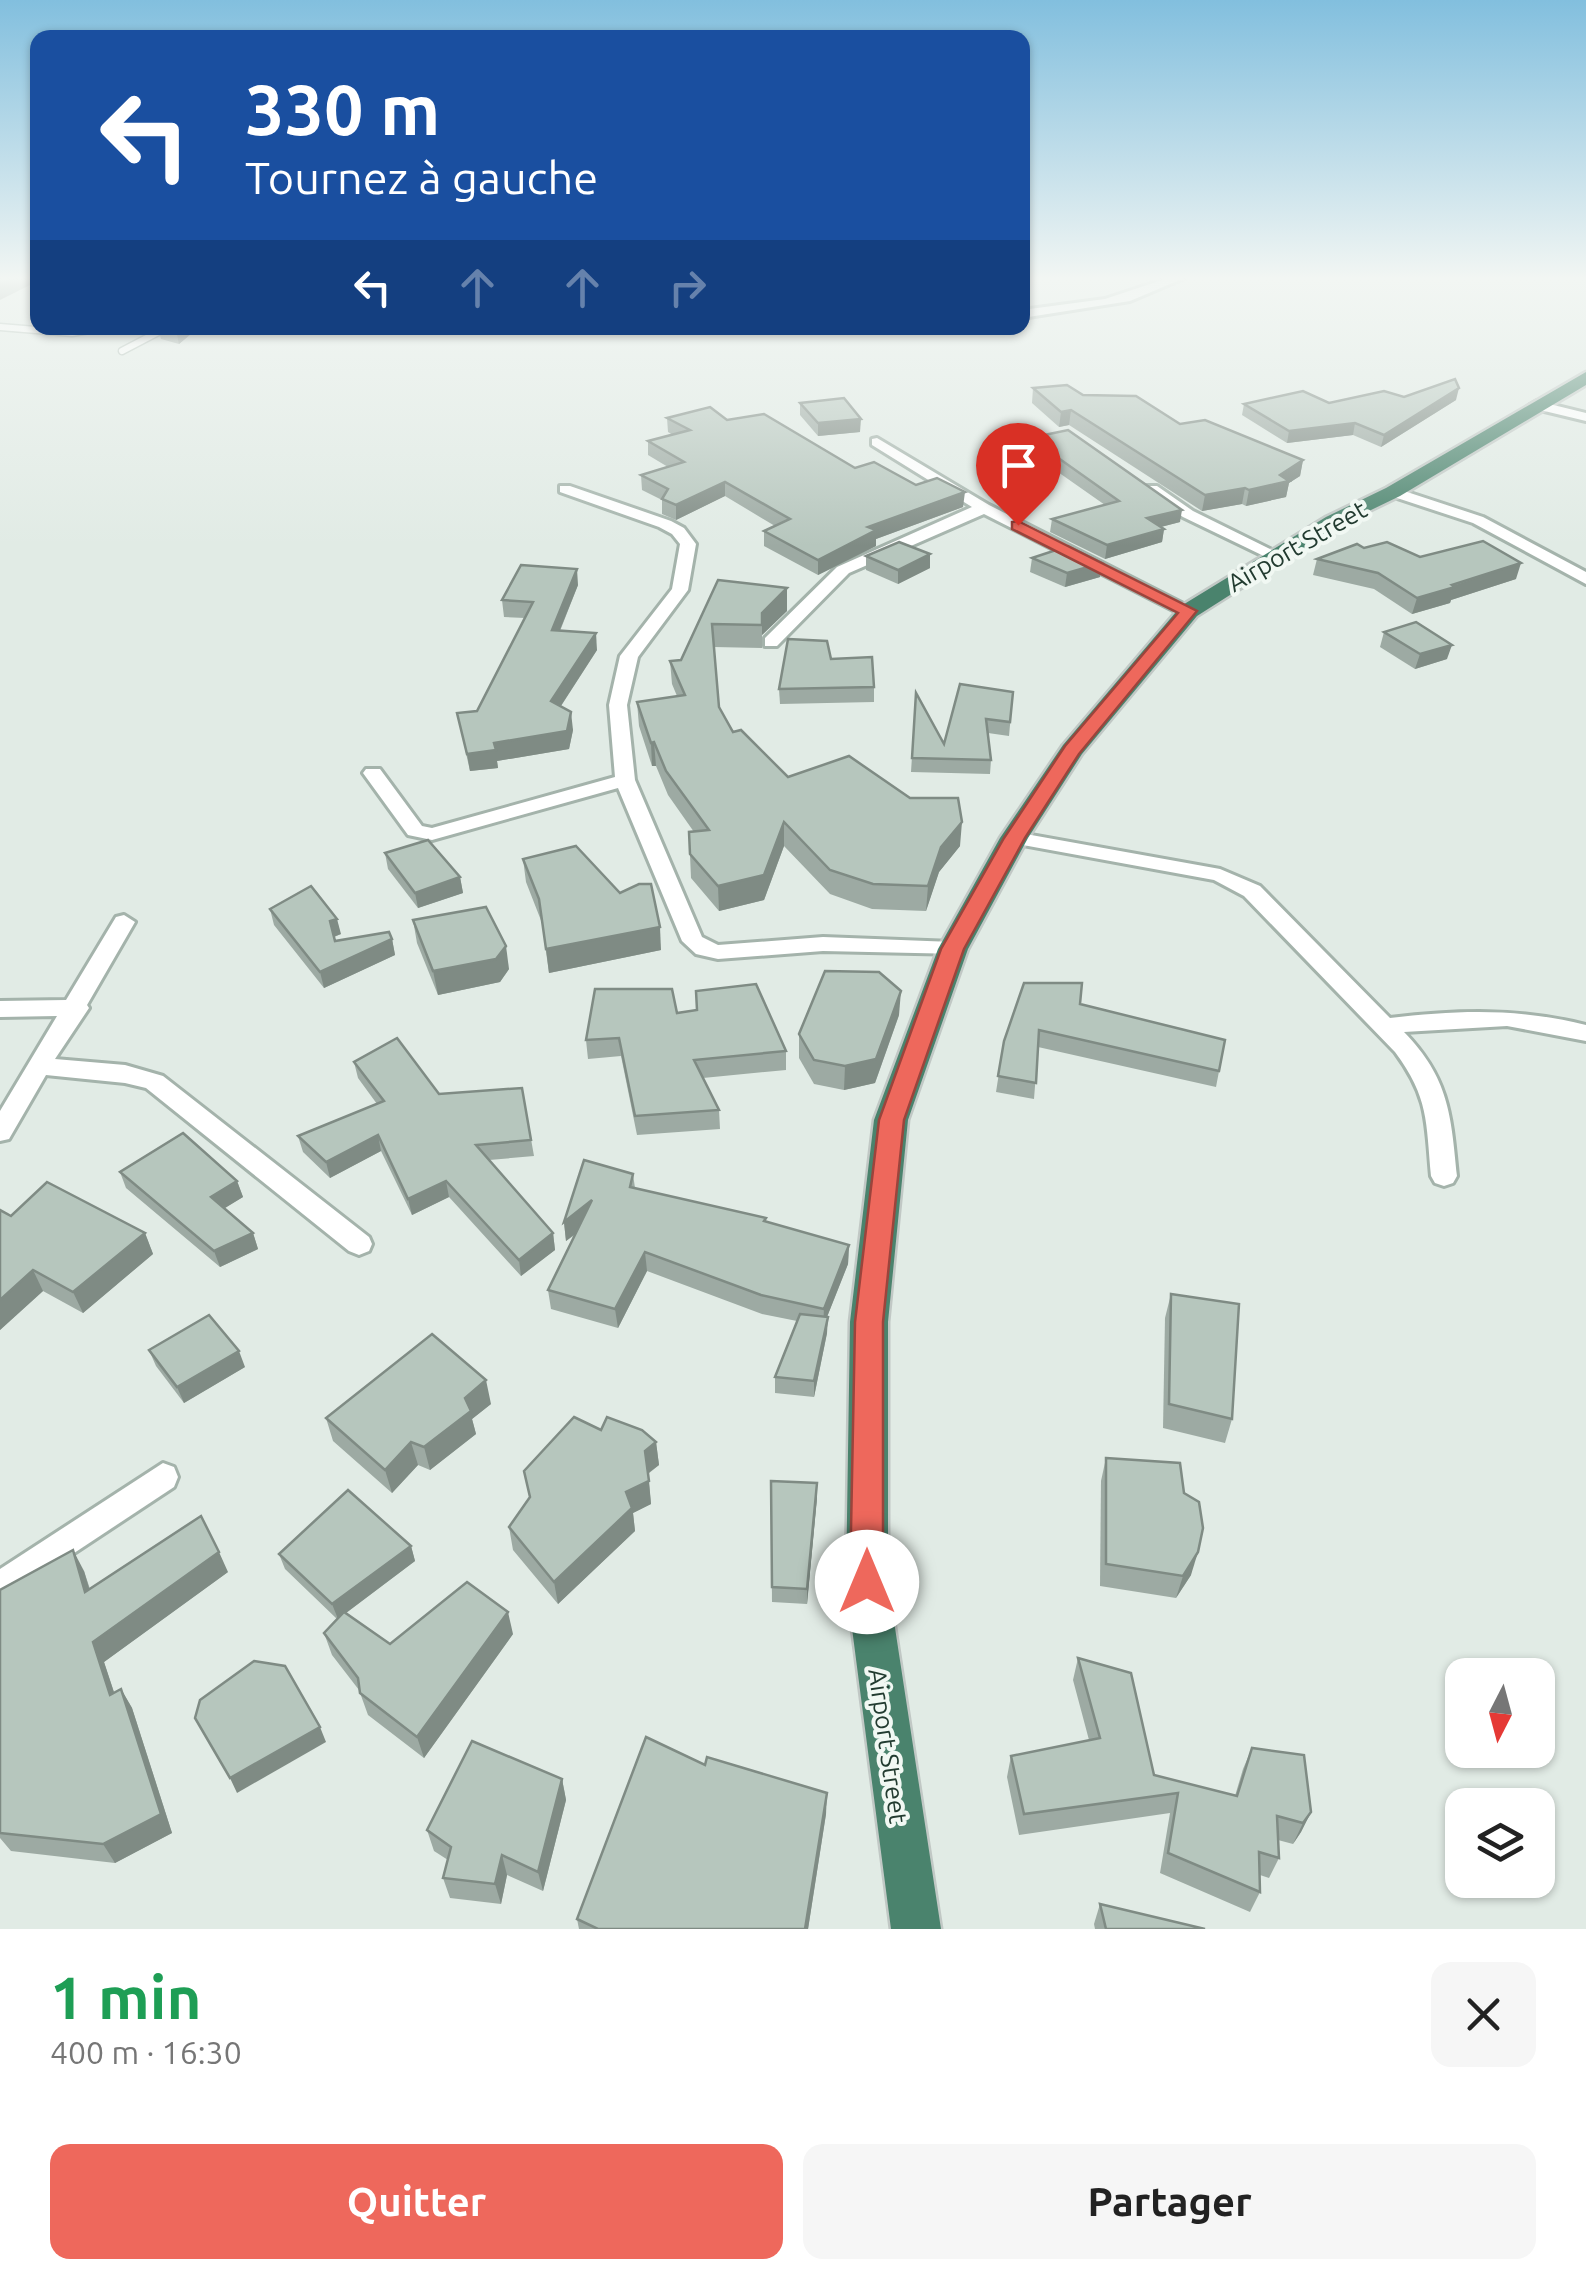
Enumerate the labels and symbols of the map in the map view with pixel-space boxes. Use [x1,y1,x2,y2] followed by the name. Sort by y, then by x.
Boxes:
[976,423,1061,526] pin
[1222,495,1372,597] street label: Airport Street
[815,1530,919,1634] position arrow
[1445,1658,1555,1768] north arrow
[863,1667,913,1825] street label: Airport Street

